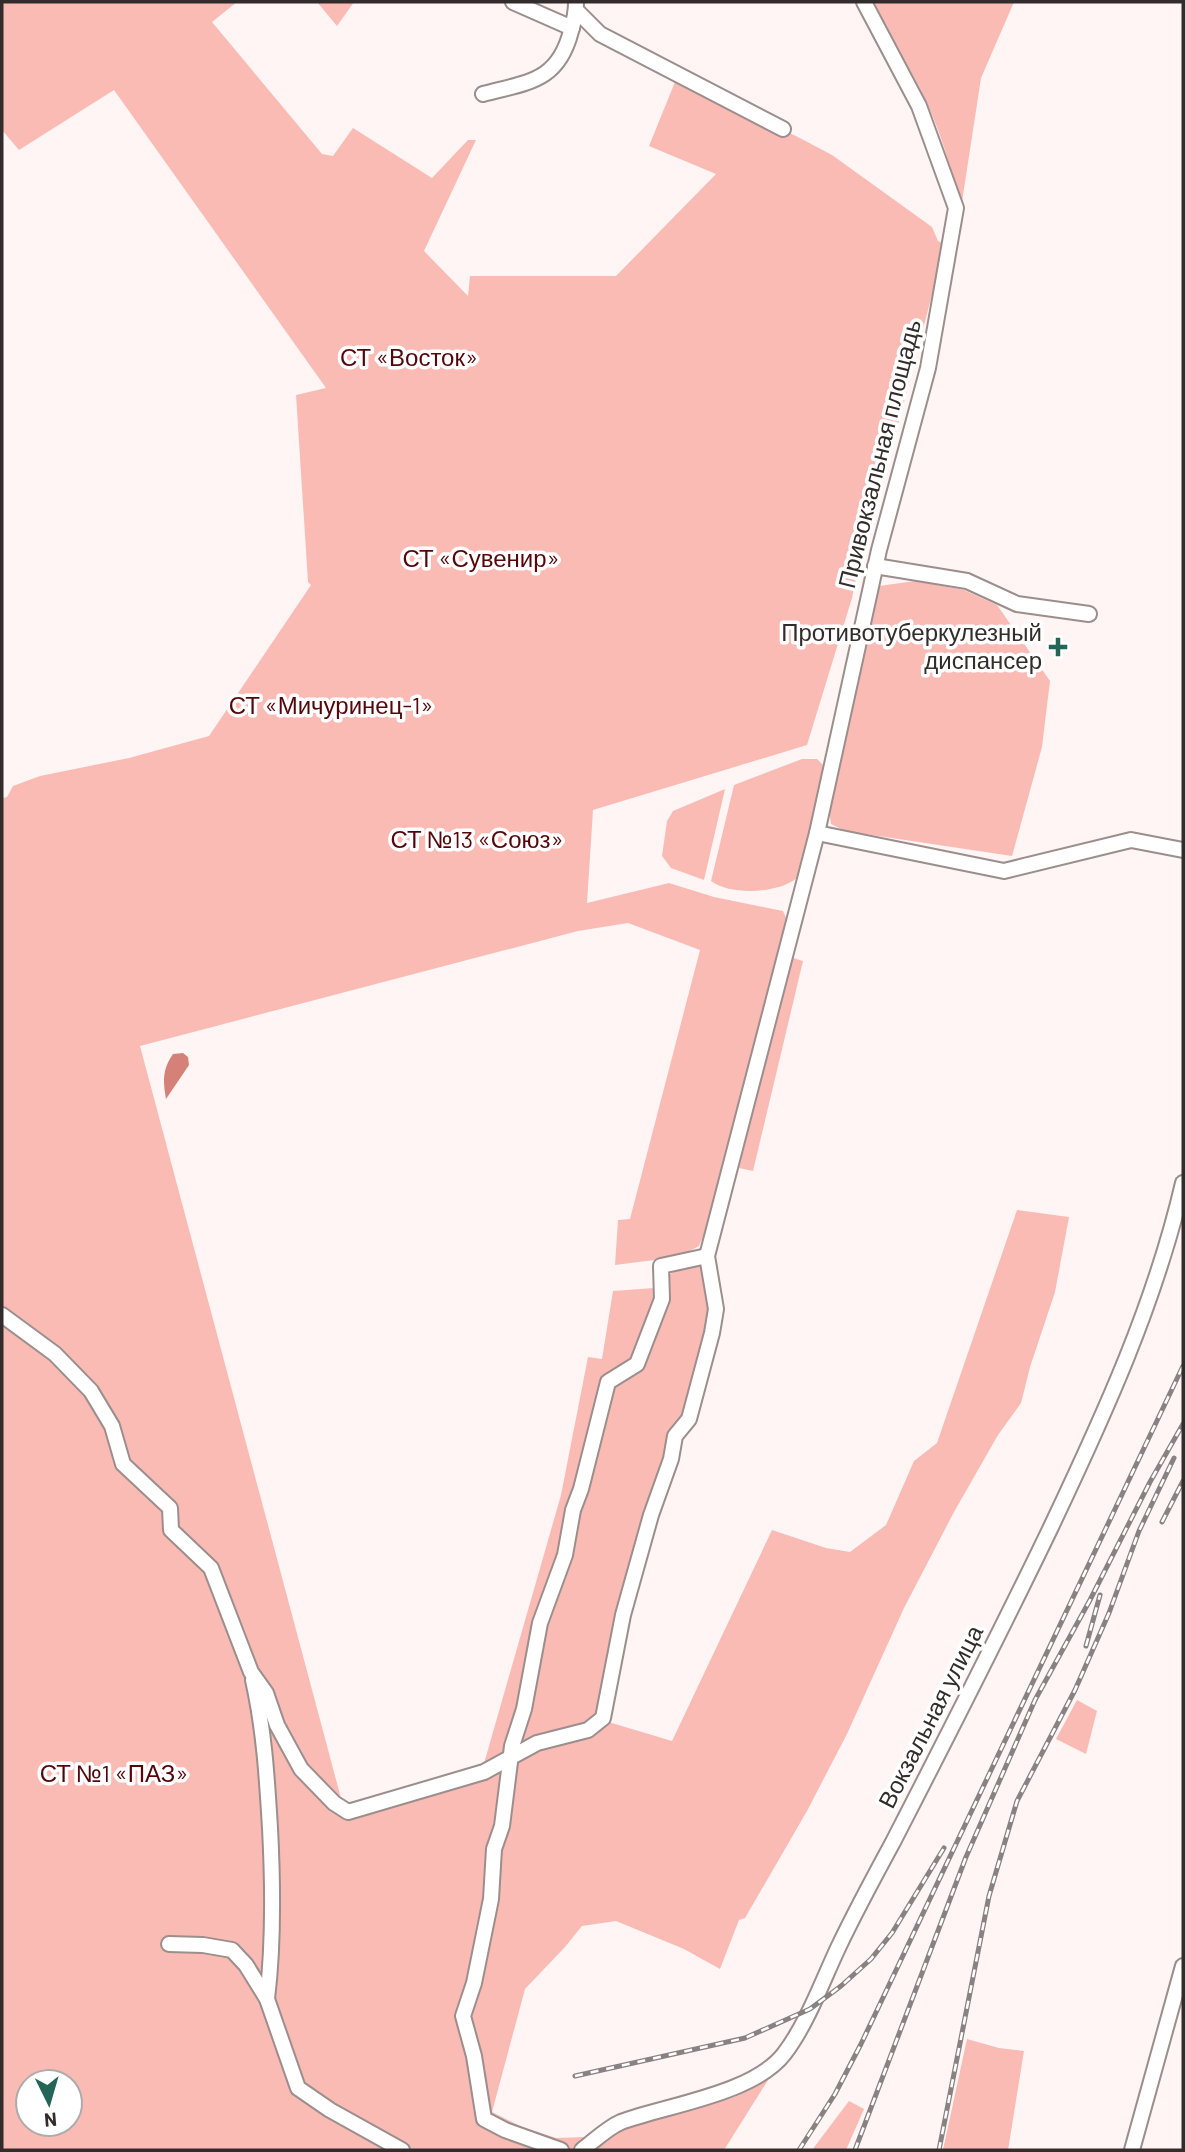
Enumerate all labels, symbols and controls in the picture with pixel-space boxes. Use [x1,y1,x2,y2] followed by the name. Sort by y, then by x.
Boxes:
[831,316,926,591] street label: Привокзальная площадь
[340,342,478,371] park label: СТ «Восток»
[402,543,560,572] park label: СТ «Сувенир»
[781,617,1042,674] place label: Противотуберкулезный диспансер
[1048,637,1068,657] marker: Противотуберкулезный диспансер
[229,690,433,719] park label: СТ «Мичуринец-1»
[391,824,563,853] park label: СТ №13 «Союз»
[871,1619,989,1813] street label: Вокзальная улица
[40,1758,188,1787] park label: СТ №1 «ПАЗ»
[14,2068,84,2138] north arrow
[43,2108,58,2132] text: N

